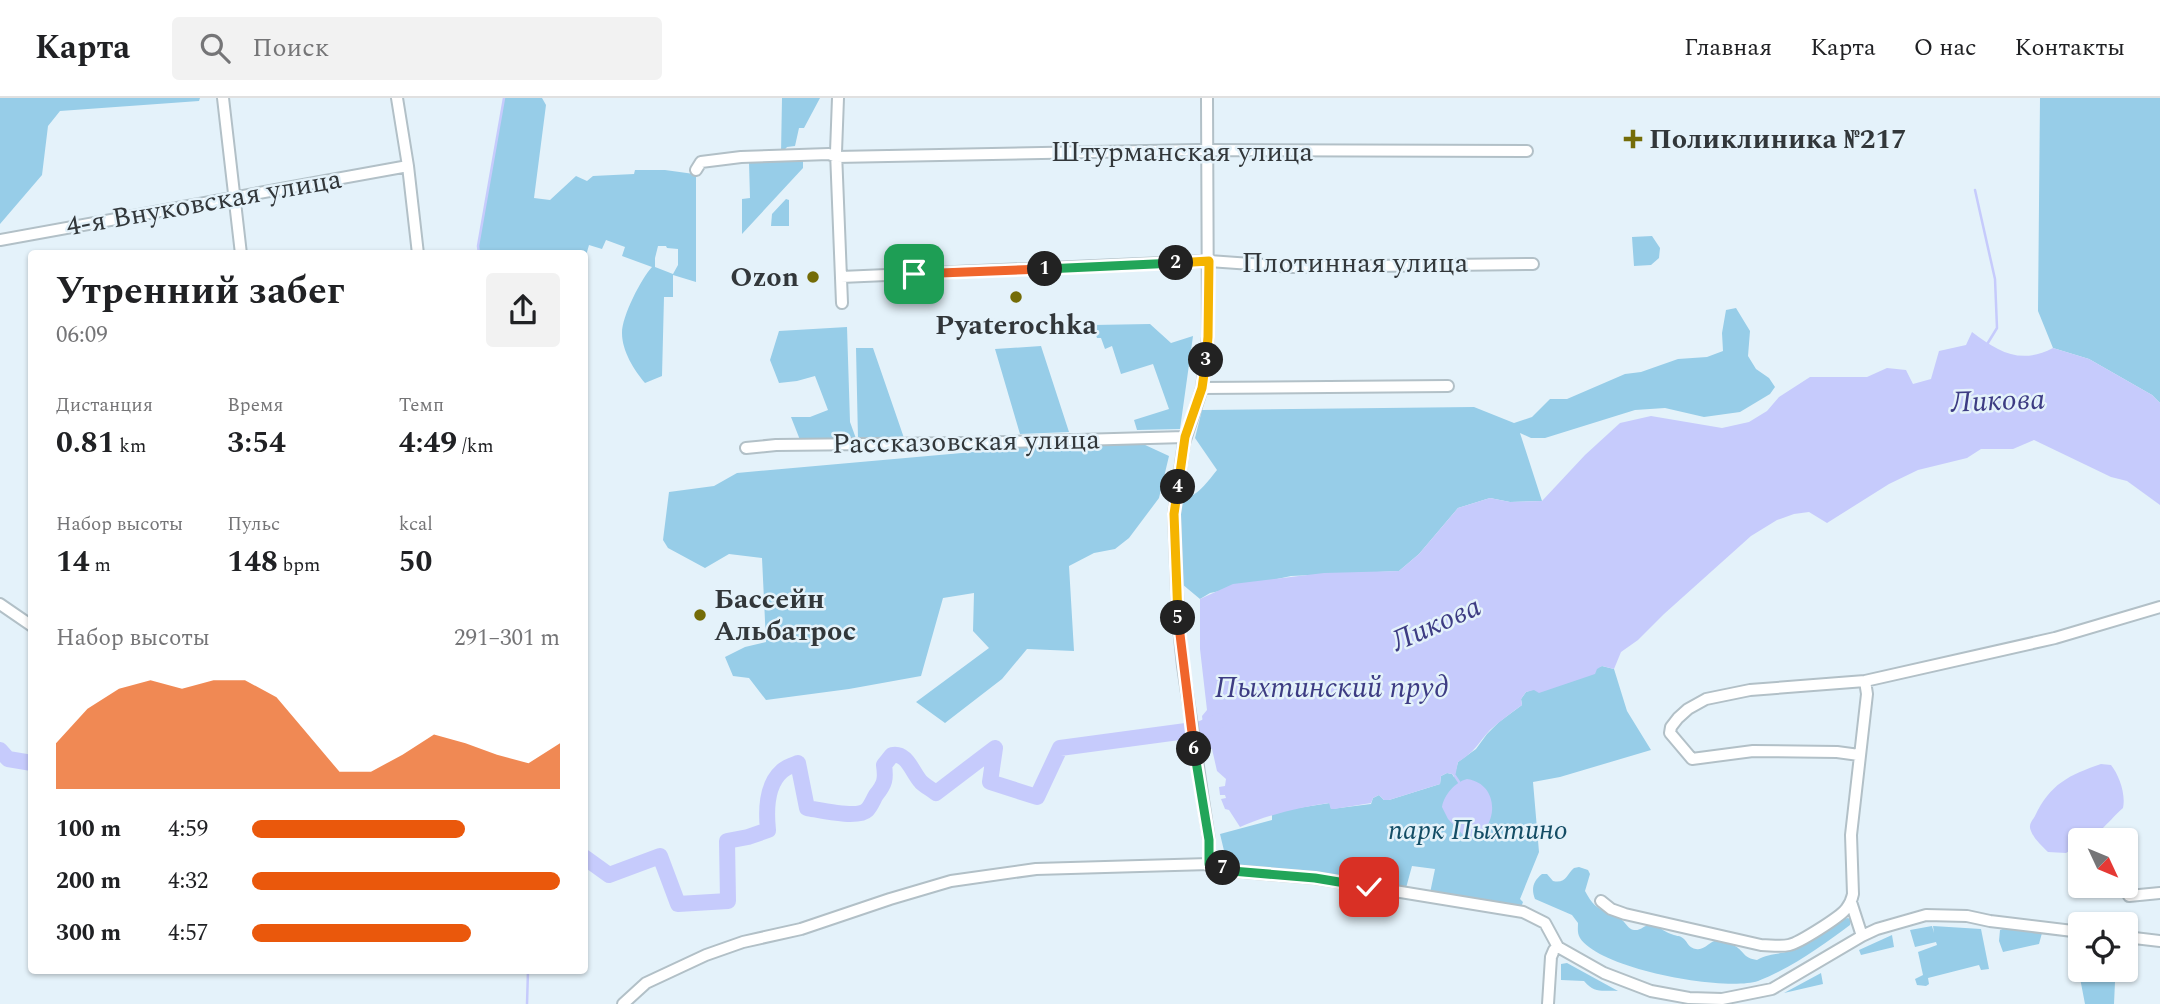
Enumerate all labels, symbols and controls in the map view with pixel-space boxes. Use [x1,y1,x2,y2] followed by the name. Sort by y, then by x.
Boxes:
[172,17,662,80] search box
[35,23,130,73] text: Карта
[252,28,329,68] text: Поиск
[196,29,234,67] icon: search
[1684,30,1772,66] text: Главная
[1810,30,1876,66] text: Карта
[1914,30,1977,66] text: О нас
[2015,30,2125,66] text: Контакты
[1649,118,1907,161] place label: Поликлиника №217
[1623,129,1643,149] marker: Поликлиника №217
[1051,131,1314,174] street label: Штурманская улица
[63,158,345,248] street label: 4-я Внуковская улица
[1242,242,1469,285] street label: Плотинная улица
[884,244,944,304] pin
[1158,246,1194,280] pin: 2
[1170,248,1181,277] text: 2
[1028,252,1062,286] pin: 1
[1039,254,1050,283] text: 1
[895,255,933,293] icon: arrive
[730,256,799,299] place label: Ozon
[56,263,345,321] text: Утренний забег
[805,269,821,285] marker: Ozon
[486,273,560,347] button: share
[1008,289,1024,305] marker: Pyaterochka
[935,304,1097,347] place label: Pyaterochka
[56,318,108,353] text: 06:09
[1188,342,1224,378] pin: 3
[1200,345,1211,374] text: 3
[1949,376,2046,426] water label: Ликова
[56,391,153,420] text: Дистанция
[227,391,283,420] text: Время
[399,391,444,420] text: Темп
[832,418,1101,466] street label: Рассказовская улица
[56,420,115,466] text: 0.81
[227,420,286,466] text: 3:54
[399,420,457,466] text: 4:49
[115,432,146,461] text: km
[457,432,494,461] text: /km
[1160,470,1196,504] pin: 4
[1172,472,1183,501] text: 4
[56,510,183,539] text: Набор высоты
[227,510,280,539] text: Пульс
[399,510,433,539] text: kcal
[56,539,90,585] text: 14
[227,539,278,585] text: 148
[399,539,432,585] text: 50
[90,551,111,580] text: m
[278,551,320,580] text: bpm
[714,578,856,653] place label: Бассейн Альбатрос
[1383,584,1489,665] water label: Ликова
[1160,601,1196,636] pin: 5
[1172,603,1183,632] text: 5
[692,607,708,623] marker: Бассейн Альбатрос
[56,621,210,656] text: Набор высоты
[454,621,560,656] text: 291–301 m
[1215,665,1449,711] water label: Пыхтинский пруд
[1176,732,1212,766] pin: 6
[1188,734,1199,763] text: 6
[1388,809,1568,852] park label: парк Пыхтино
[56,812,121,847] text: 100 m
[168,812,208,847] text: 4:59
[2068,828,2138,898] north arrow
[2068,828,2138,982] map controls
[1206,850,1240,886] pin: 7
[1217,853,1228,882] text: 7
[1339,857,1399,917] pin
[56,864,121,899] text: 200 m
[168,864,208,899] text: 4:32
[1350,868,1388,906] icon: check
[2068,912,2138,982] button: locate
[56,916,121,951] text: 300 m
[168,916,208,951] text: 4:57

